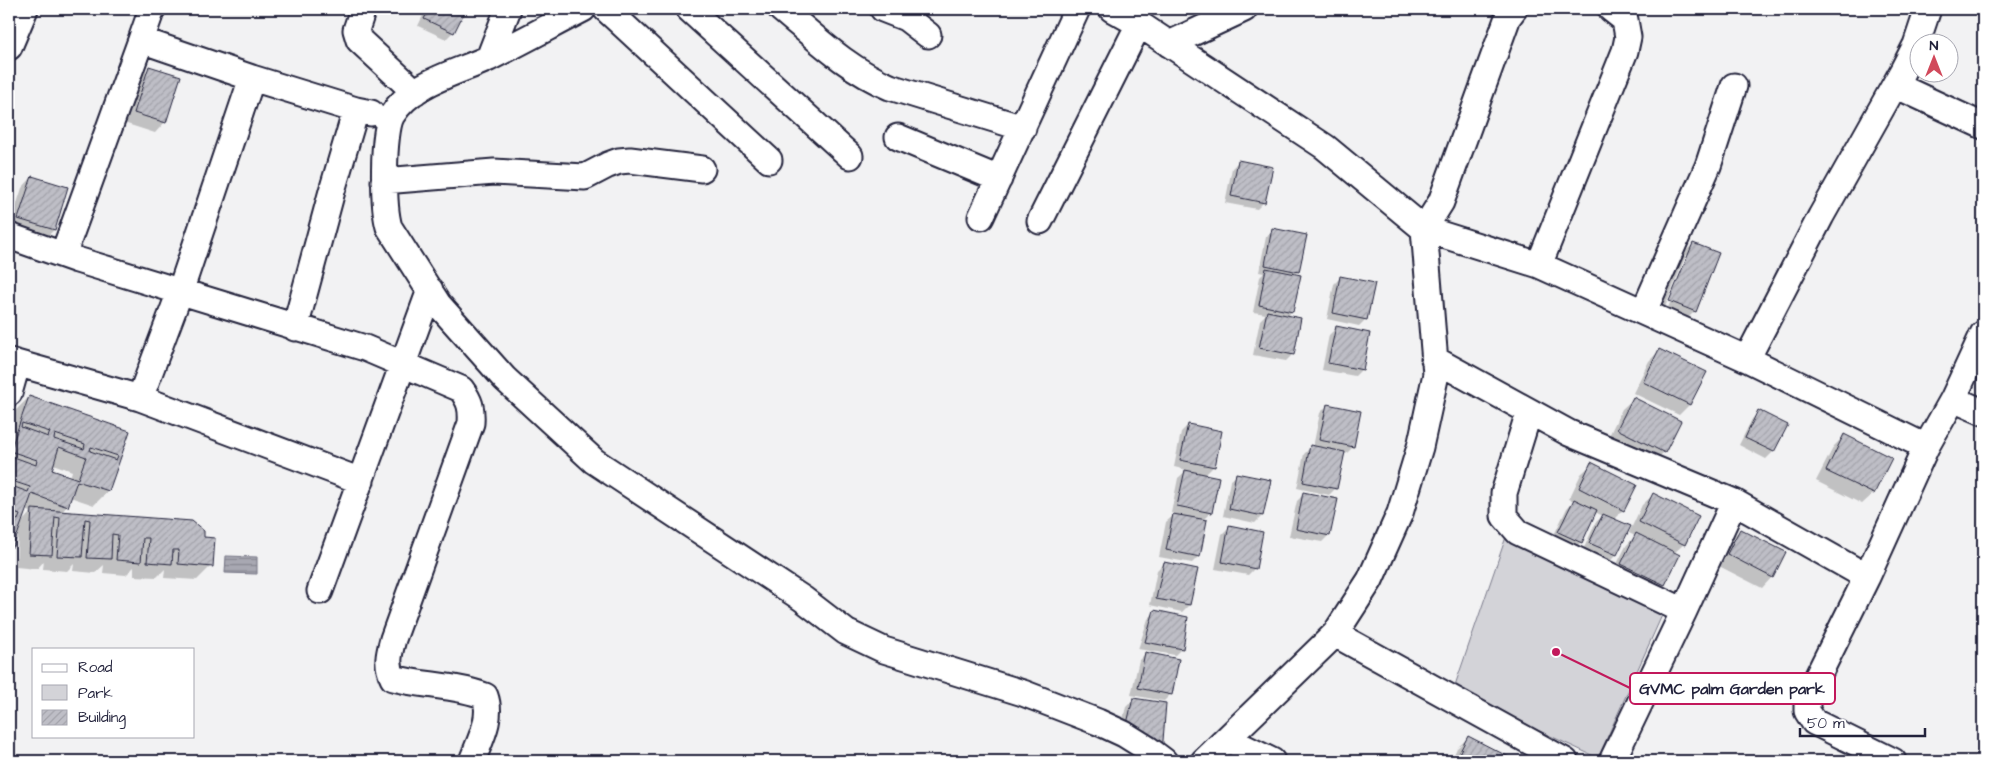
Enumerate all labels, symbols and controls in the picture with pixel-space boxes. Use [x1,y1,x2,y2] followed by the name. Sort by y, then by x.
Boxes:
[1910,32,1960,82] north arrow
[1930,36,1939,56] text: N
[32,648,195,738] legend
[78,657,113,678] text: Road
[1630,673,1835,704] callout: GVMC palm Garden park
[1639,678,1825,700] text: GVMC palm Garden park
[78,683,113,704] text: Park
[1800,705,1924,737] scale bar
[78,707,126,729] text: Building
[1807,713,1845,734] text: 50 m

